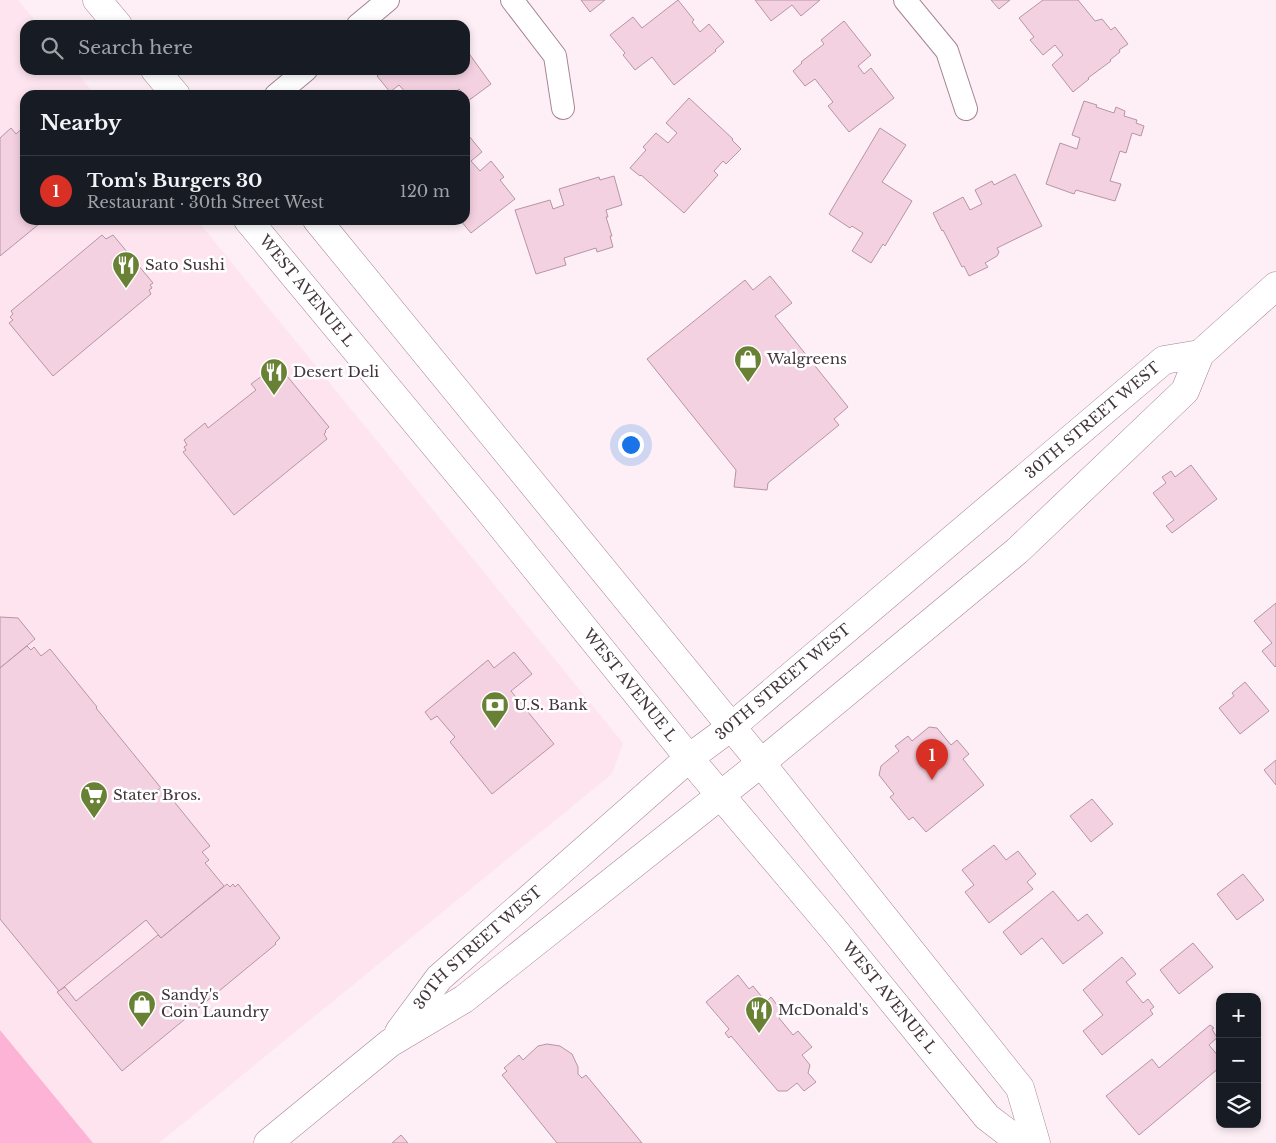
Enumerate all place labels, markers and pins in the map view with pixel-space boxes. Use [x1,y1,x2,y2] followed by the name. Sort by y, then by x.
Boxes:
[111,250,141,289] restaurant icon: Sato Sushi
[145,255,225,274] place label: Sato Sushi
[733,344,763,383] shop icon: Walgreens
[766,349,847,368] place label: Walgreens
[259,357,289,396] restaurant icon: Desert Deli
[293,362,379,381] place label: Desert Deli
[480,690,510,729] bank icon: U.S. Bank
[514,695,588,714] place label: U.S. Bank
[916,739,948,780] pin: 1
[79,780,109,819] supermarket icon: Stater Bros.
[113,785,201,804] place label: Stater Bros.
[161,985,269,1021] place label: Sandy's Coin Laundry
[127,989,157,1028] shop icon: Sandy's Coin Laundry
[744,995,774,1034] restaurant icon: McDonald's
[778,1000,869,1019] place label: McDonald's

